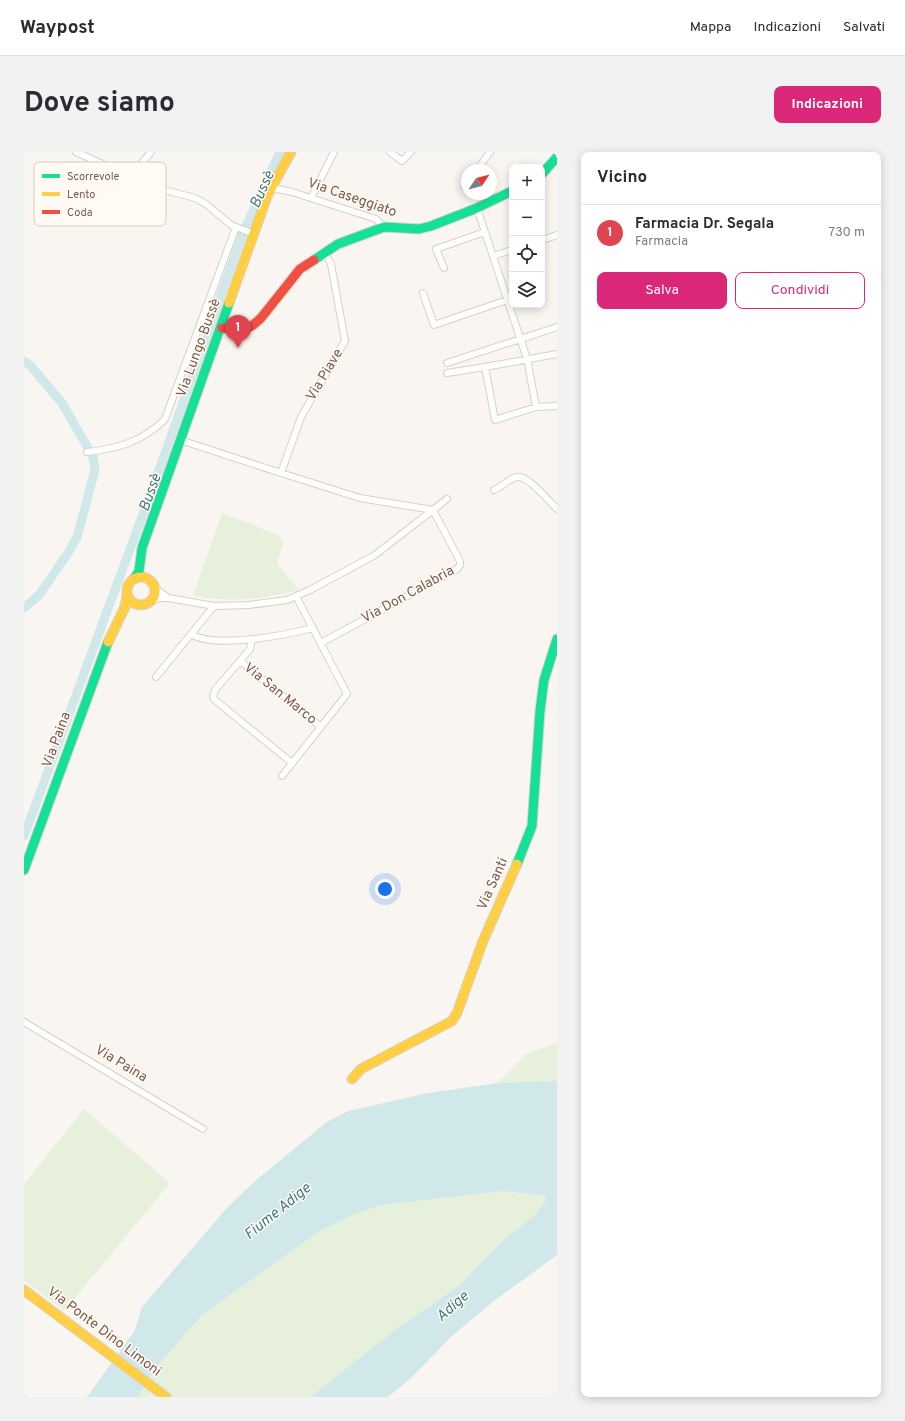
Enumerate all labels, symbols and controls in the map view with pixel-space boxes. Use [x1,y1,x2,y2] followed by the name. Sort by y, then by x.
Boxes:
[20,16,95,40] text: Waypost
[690,19,731,36] text: Mappa
[753,19,821,36] text: Indicazioni
[843,19,885,36] text: Salvati
[24,86,175,122] text: Dove siamo
[774,86,881,123] button: Indicazioni
[34,162,166,226] legend
[461,164,497,200] north arrow
[509,164,545,308] map controls
[509,164,545,200] button: +
[597,167,647,189] text: Vicino
[246,168,280,212] water label: Bussè
[67,170,120,184] text: Scorrevole
[305,175,399,221] street label: Via Caseggiato
[67,188,95,202] text: Lento
[509,200,545,236] button: −
[67,206,93,220] text: Coda
[635,215,774,234] text: Farmacia Dr. Segala
[607,225,613,241] text: 1
[828,225,865,241] text: 730 m
[635,234,688,250] text: Farmacia
[509,236,545,272] button: locate
[509,272,545,308] button: layers
[597,272,727,309] button: Salva
[735,272,865,309] button: Condividi
[173,296,225,400] street label: Via Lungo Bussè
[225,315,251,348] pin: 1
[303,346,347,404] street label: Via Piave
[135,471,167,514] water label: Bussè
[359,563,457,627] street label: Via Don Calabria
[240,659,320,729] street label: Via San Marco
[39,710,75,770] street label: Via Paina
[474,855,512,913] street label: Via Santi
[375,879,395,899] your location
[92,1042,150,1086] street label: Via Paina
[241,1179,315,1245] water label: Fiume Adige
[44,1284,164,1380] street label: Via Ponte Dino Limoni
[433,1287,474,1326] water label: Adige

